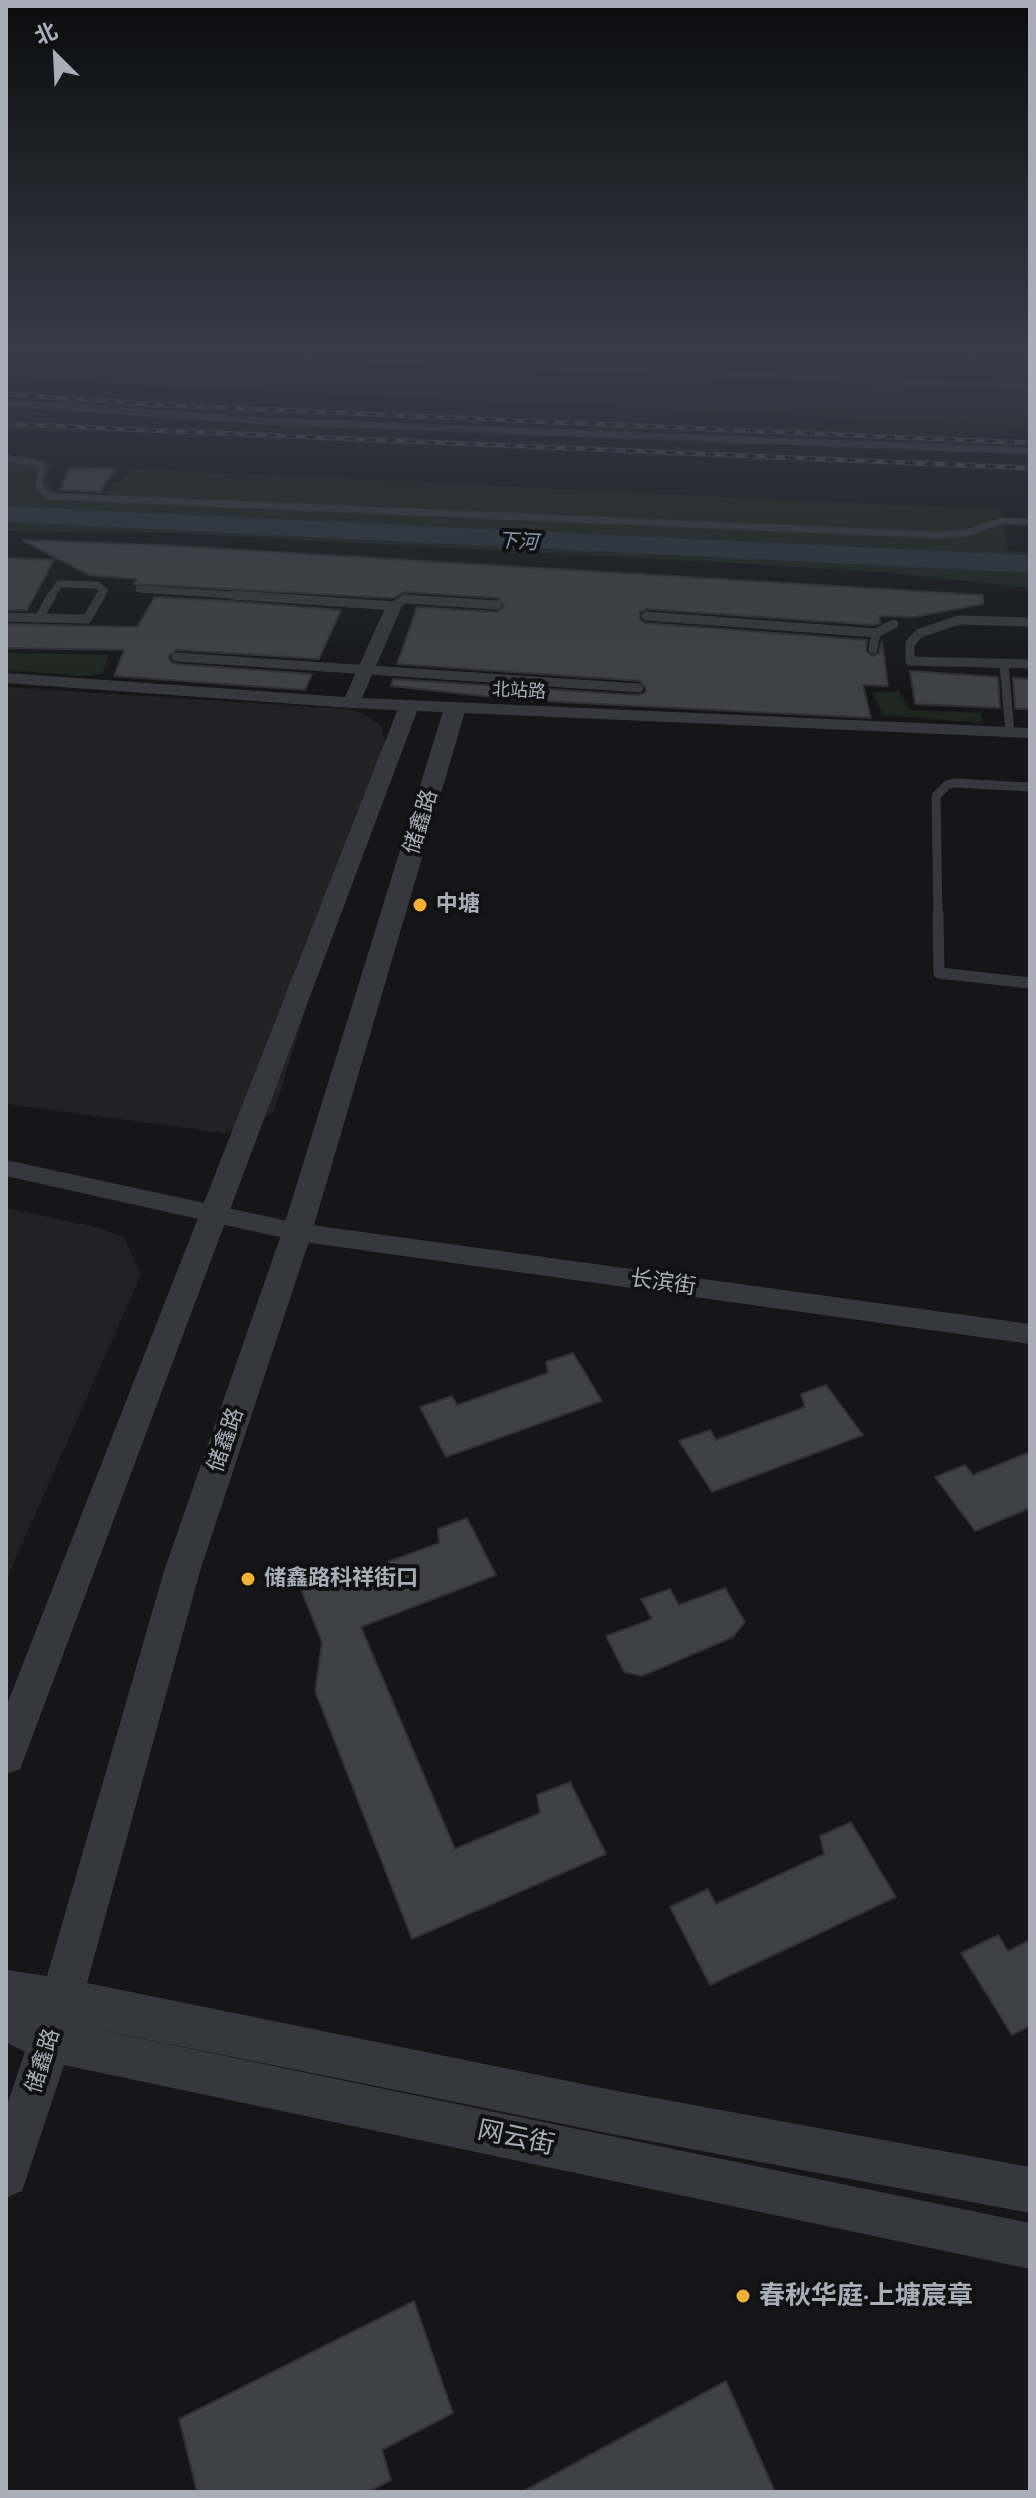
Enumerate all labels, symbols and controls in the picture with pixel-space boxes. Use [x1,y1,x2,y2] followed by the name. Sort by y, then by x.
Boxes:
[16,16,96,96] north arrow
[30,17,62,50] text: 北
[497,529,539,555] water label: 下河
[491,679,547,703] street label: 北站路
[399,787,443,857] street label: 储鑫路
[436,892,480,918] place label: 中塘
[411,896,429,914] marker: 中塘
[628,1265,698,1301] street label: 长滨街
[203,1405,249,1475] street label: 储鑫路
[264,1566,418,1592] place label: 储鑫路科祥街口
[239,1570,257,1588] marker: 储鑫路科祥街口
[21,2026,65,2096] street label: 储鑫路
[475,2115,557,2161] street label: 网云街
[759,2280,973,2312] place label: 春秋华庭·上塘宸章
[734,2287,752,2305] marker: 春秋华庭·上塘宸章

